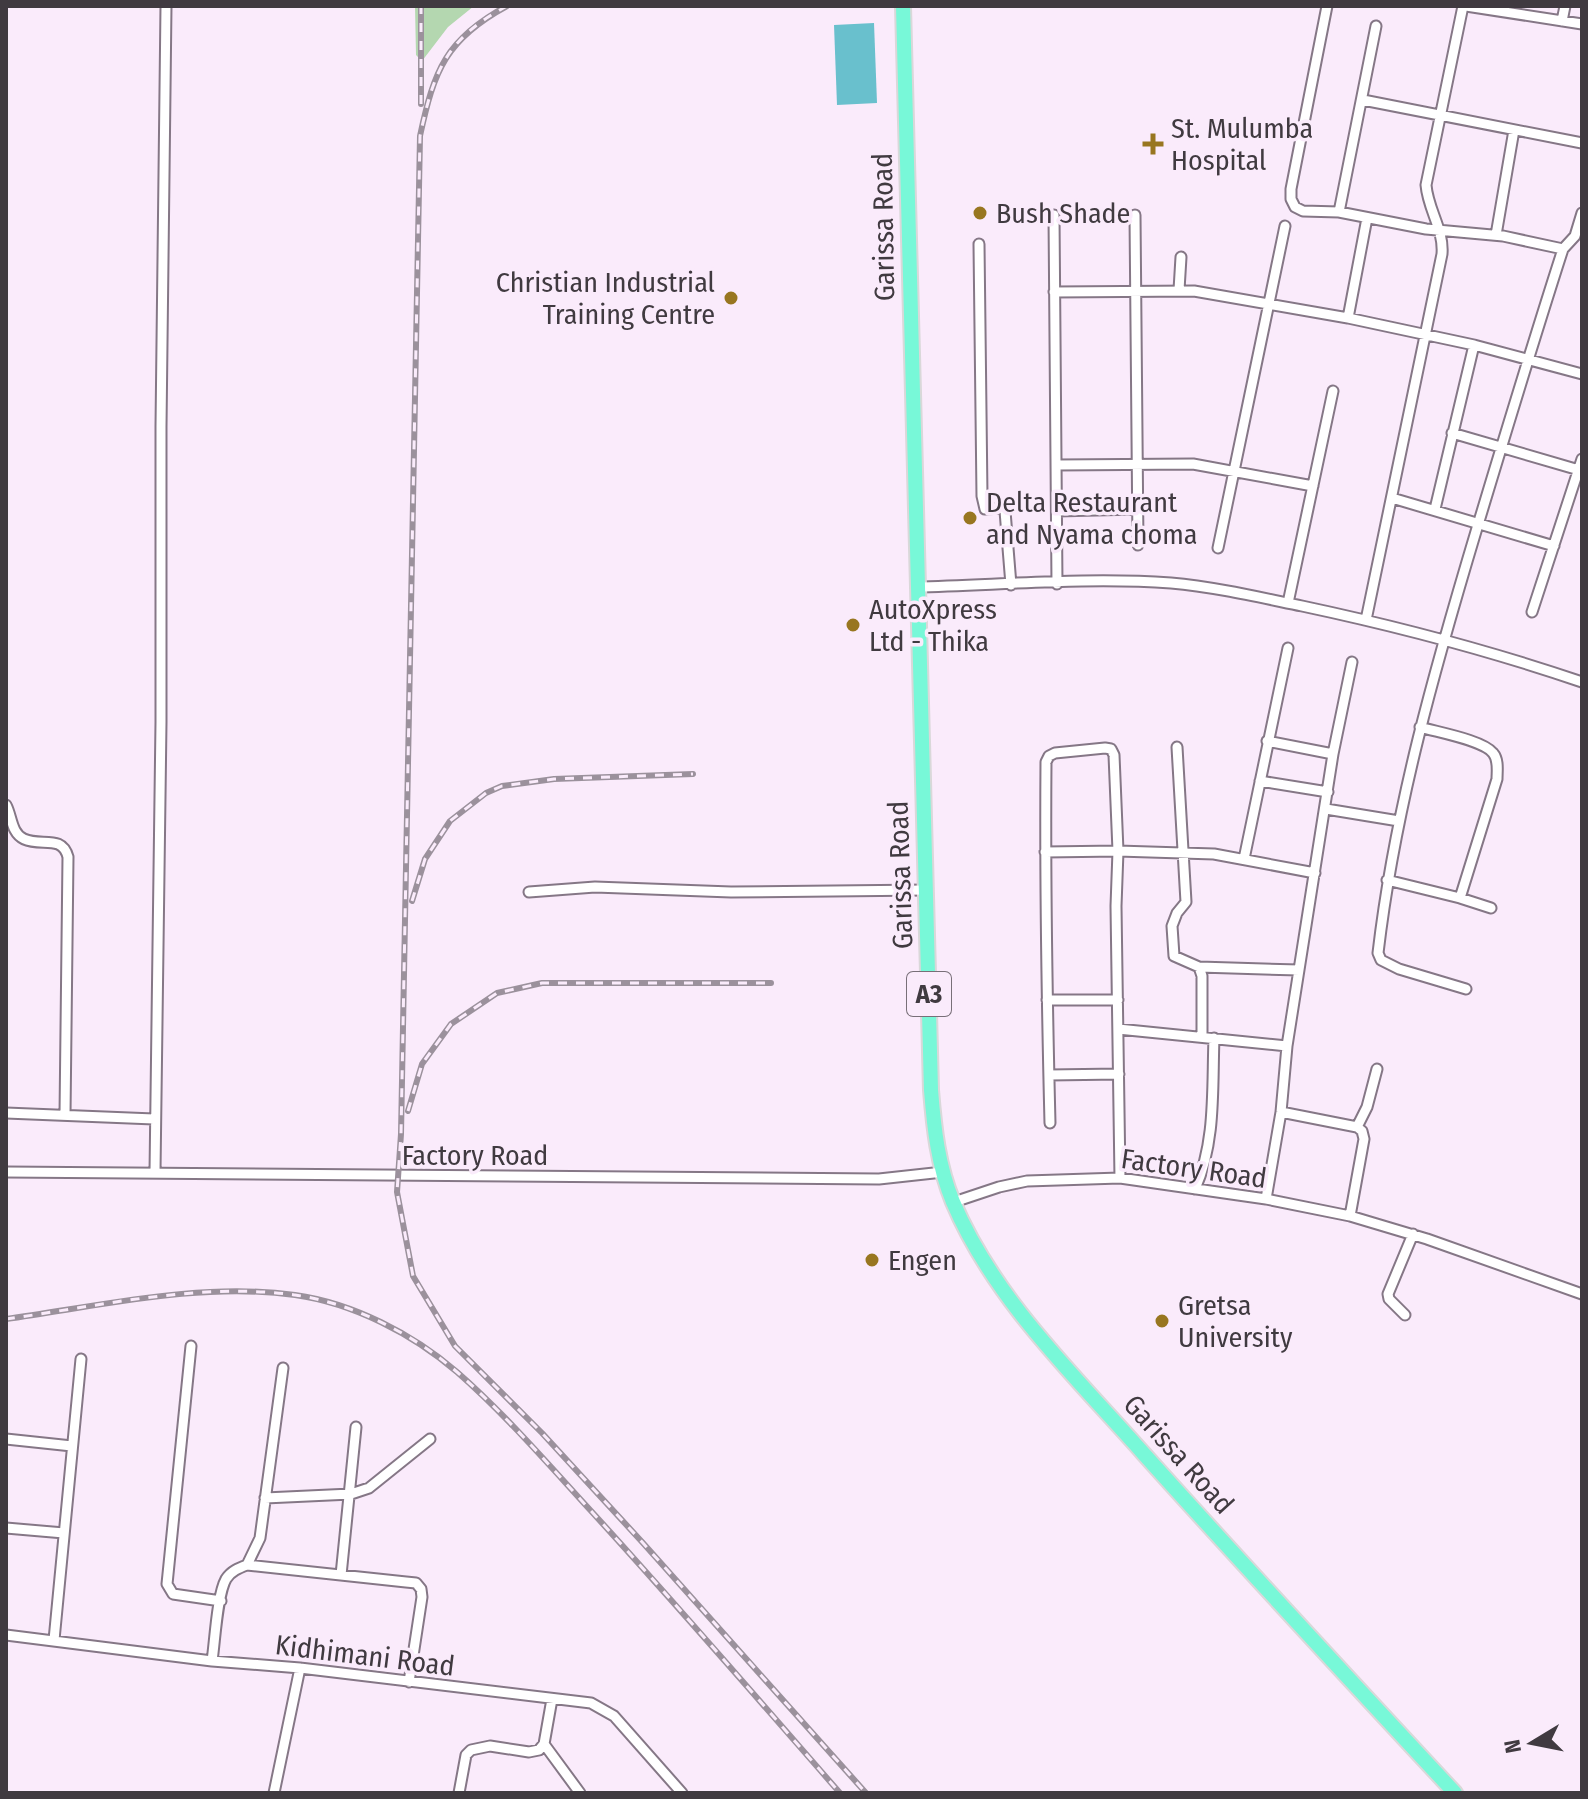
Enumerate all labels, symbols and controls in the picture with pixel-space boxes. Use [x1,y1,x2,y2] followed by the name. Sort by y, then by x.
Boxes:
[1171,112,1313,177] place label: St. Mulumba Hospital
[1142,133,1164,155] marker: St. Mulumba Hospital
[866,153,901,301] street label: Garissa Road
[996,197,1130,230] place label: Bush Shade
[971,204,989,222] marker: Bush Shade
[496,266,715,331] place label: Christian Industrial Training Centre
[722,289,740,307] marker: Christian Industrial Training Centre
[986,486,1197,551] place label: Delta Restaurant and Nyama choma
[961,509,979,527] marker: Delta Restaurant and Nyama choma
[869,593,997,658] place label: AutoXpress Ltd - Thika
[844,616,862,634] marker: AutoXpress Ltd - Thika
[881,800,920,950] street label: Garissa Road
[907,972,951,1016] road number: A3
[402,1139,548,1172] street label: Factory Road
[1119,1142,1269,1195] street label: Factory Road
[888,1244,957,1277] place label: Engen
[863,1251,881,1269] marker: Engen
[1178,1289,1293,1354] place label: Gretsa University
[1153,1312,1171,1330] marker: Gretsa University
[1117,1388,1241,1521] street label: Garissa Road
[273,1628,456,1683] street label: Kidhimani Road
[1492,1703,1572,1783] north arrow
[1498,1738,1527,1755] text: N

